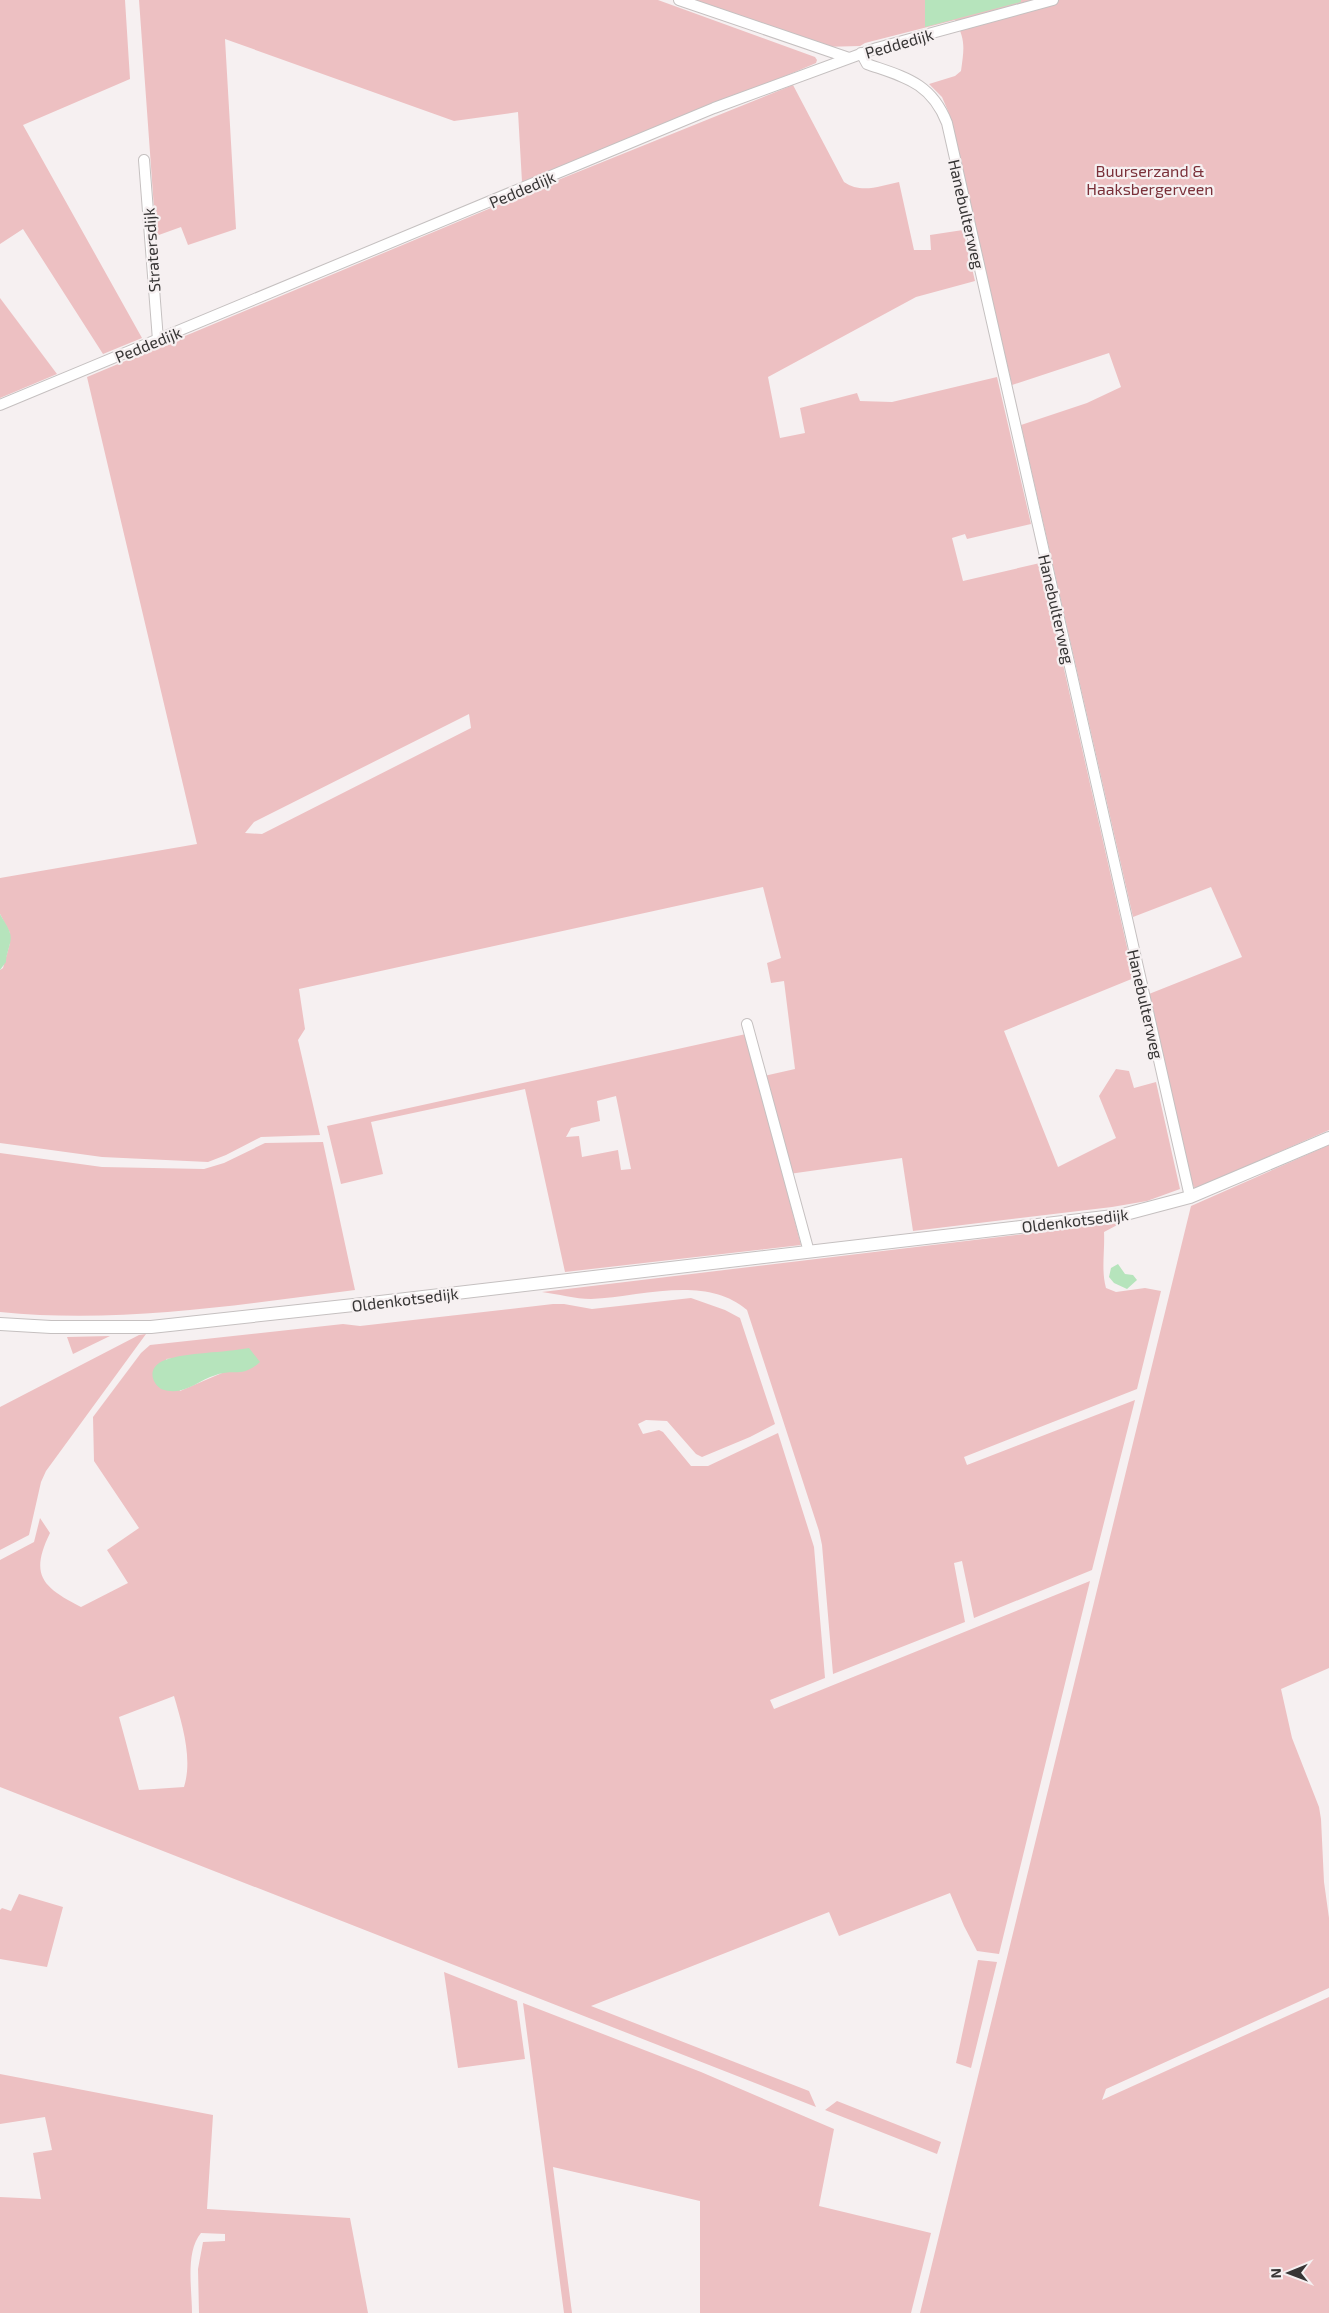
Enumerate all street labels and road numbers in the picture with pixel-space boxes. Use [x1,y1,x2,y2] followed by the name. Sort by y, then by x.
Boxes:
[863,24,936,63] street label: Peddedijk
[945,157,989,271] street label: Hanebulterweg
[486,167,558,212] street label: Peddedijk
[139,207,164,293] street label: Stratersdijk
[112,322,184,367] street label: Peddedijk
[1035,552,1079,666] street label: Hanebulterweg
[1124,947,1168,1061] street label: Hanebulterweg
[1020,1204,1130,1237] street label: Oldenkotsedijk
[350,1283,460,1316] street label: Oldenkotsedijk

